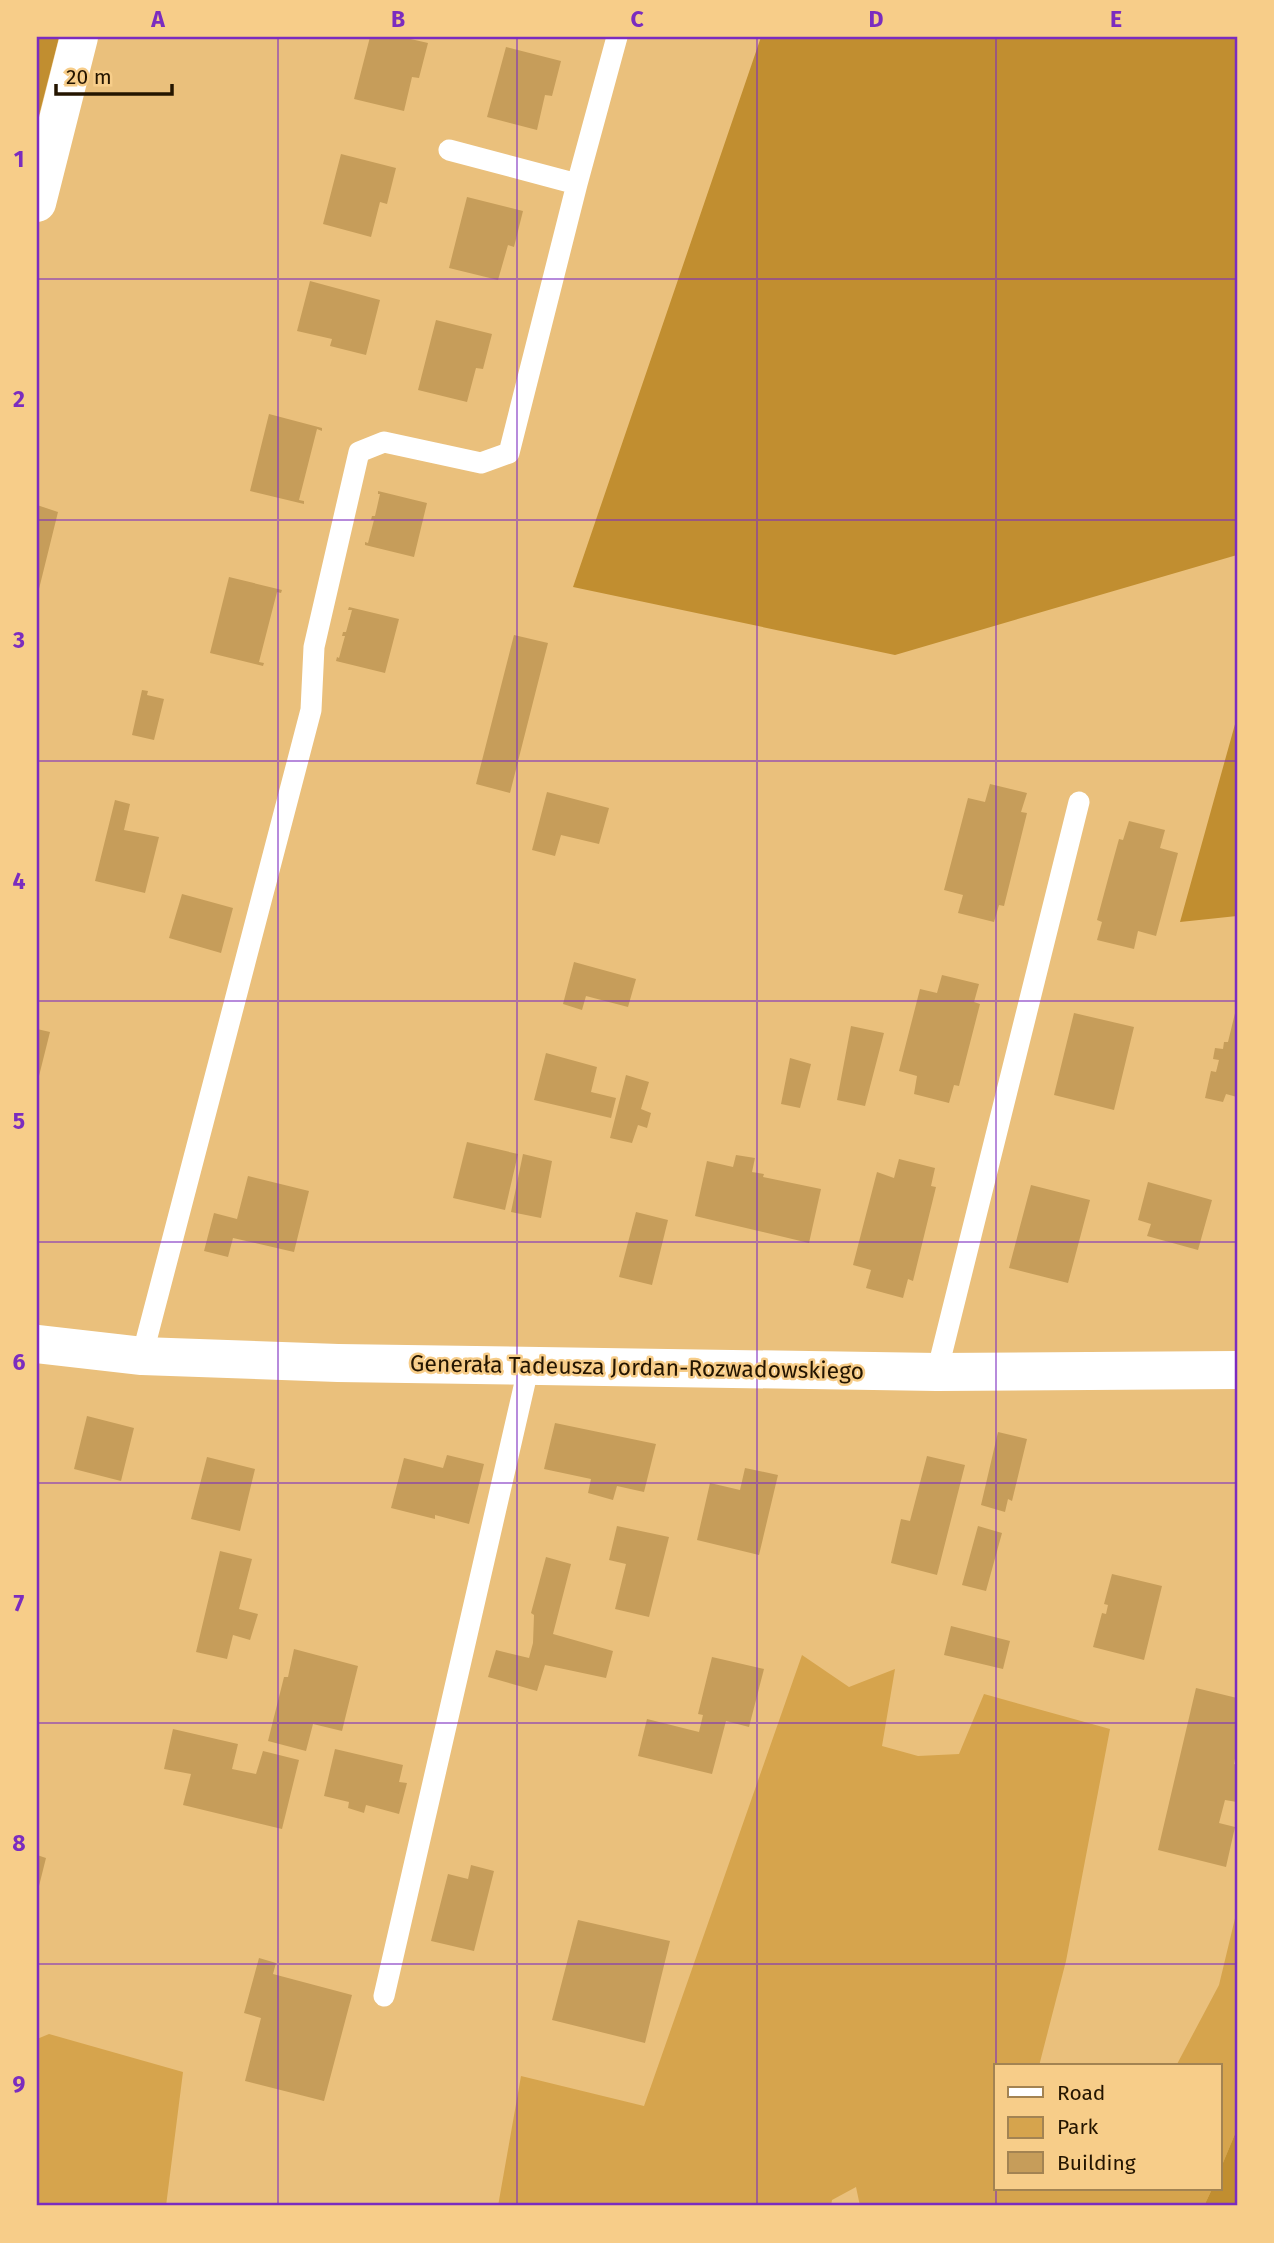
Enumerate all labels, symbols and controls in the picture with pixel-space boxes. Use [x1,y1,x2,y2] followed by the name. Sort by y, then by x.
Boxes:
[150,5,165,33] text: A
[391,5,405,33] text: B
[630,5,644,33] text: C
[869,5,884,33] text: D
[1110,5,1122,33] text: E
[56,52,172,96] scale bar
[66,64,112,90] text: 20 m
[14,145,24,173] text: 1
[13,385,25,413] text: 2
[12,626,25,654] text: 3
[13,867,26,895] text: 4
[13,1107,25,1135] text: 5
[13,1348,26,1376] text: 6
[410,1349,864,1385] street label: Generała Tadeusza Jordan-Rozwadowskiego
[14,1589,25,1617] text: 7
[12,1829,26,1857] text: 8
[994,2064,1222,2190] legend
[13,2070,26,2098] text: 9
[1057,2080,1105,2106] text: Road
[1057,2114,1099,2140] text: Park
[1057,2150,1136,2176] text: Building

